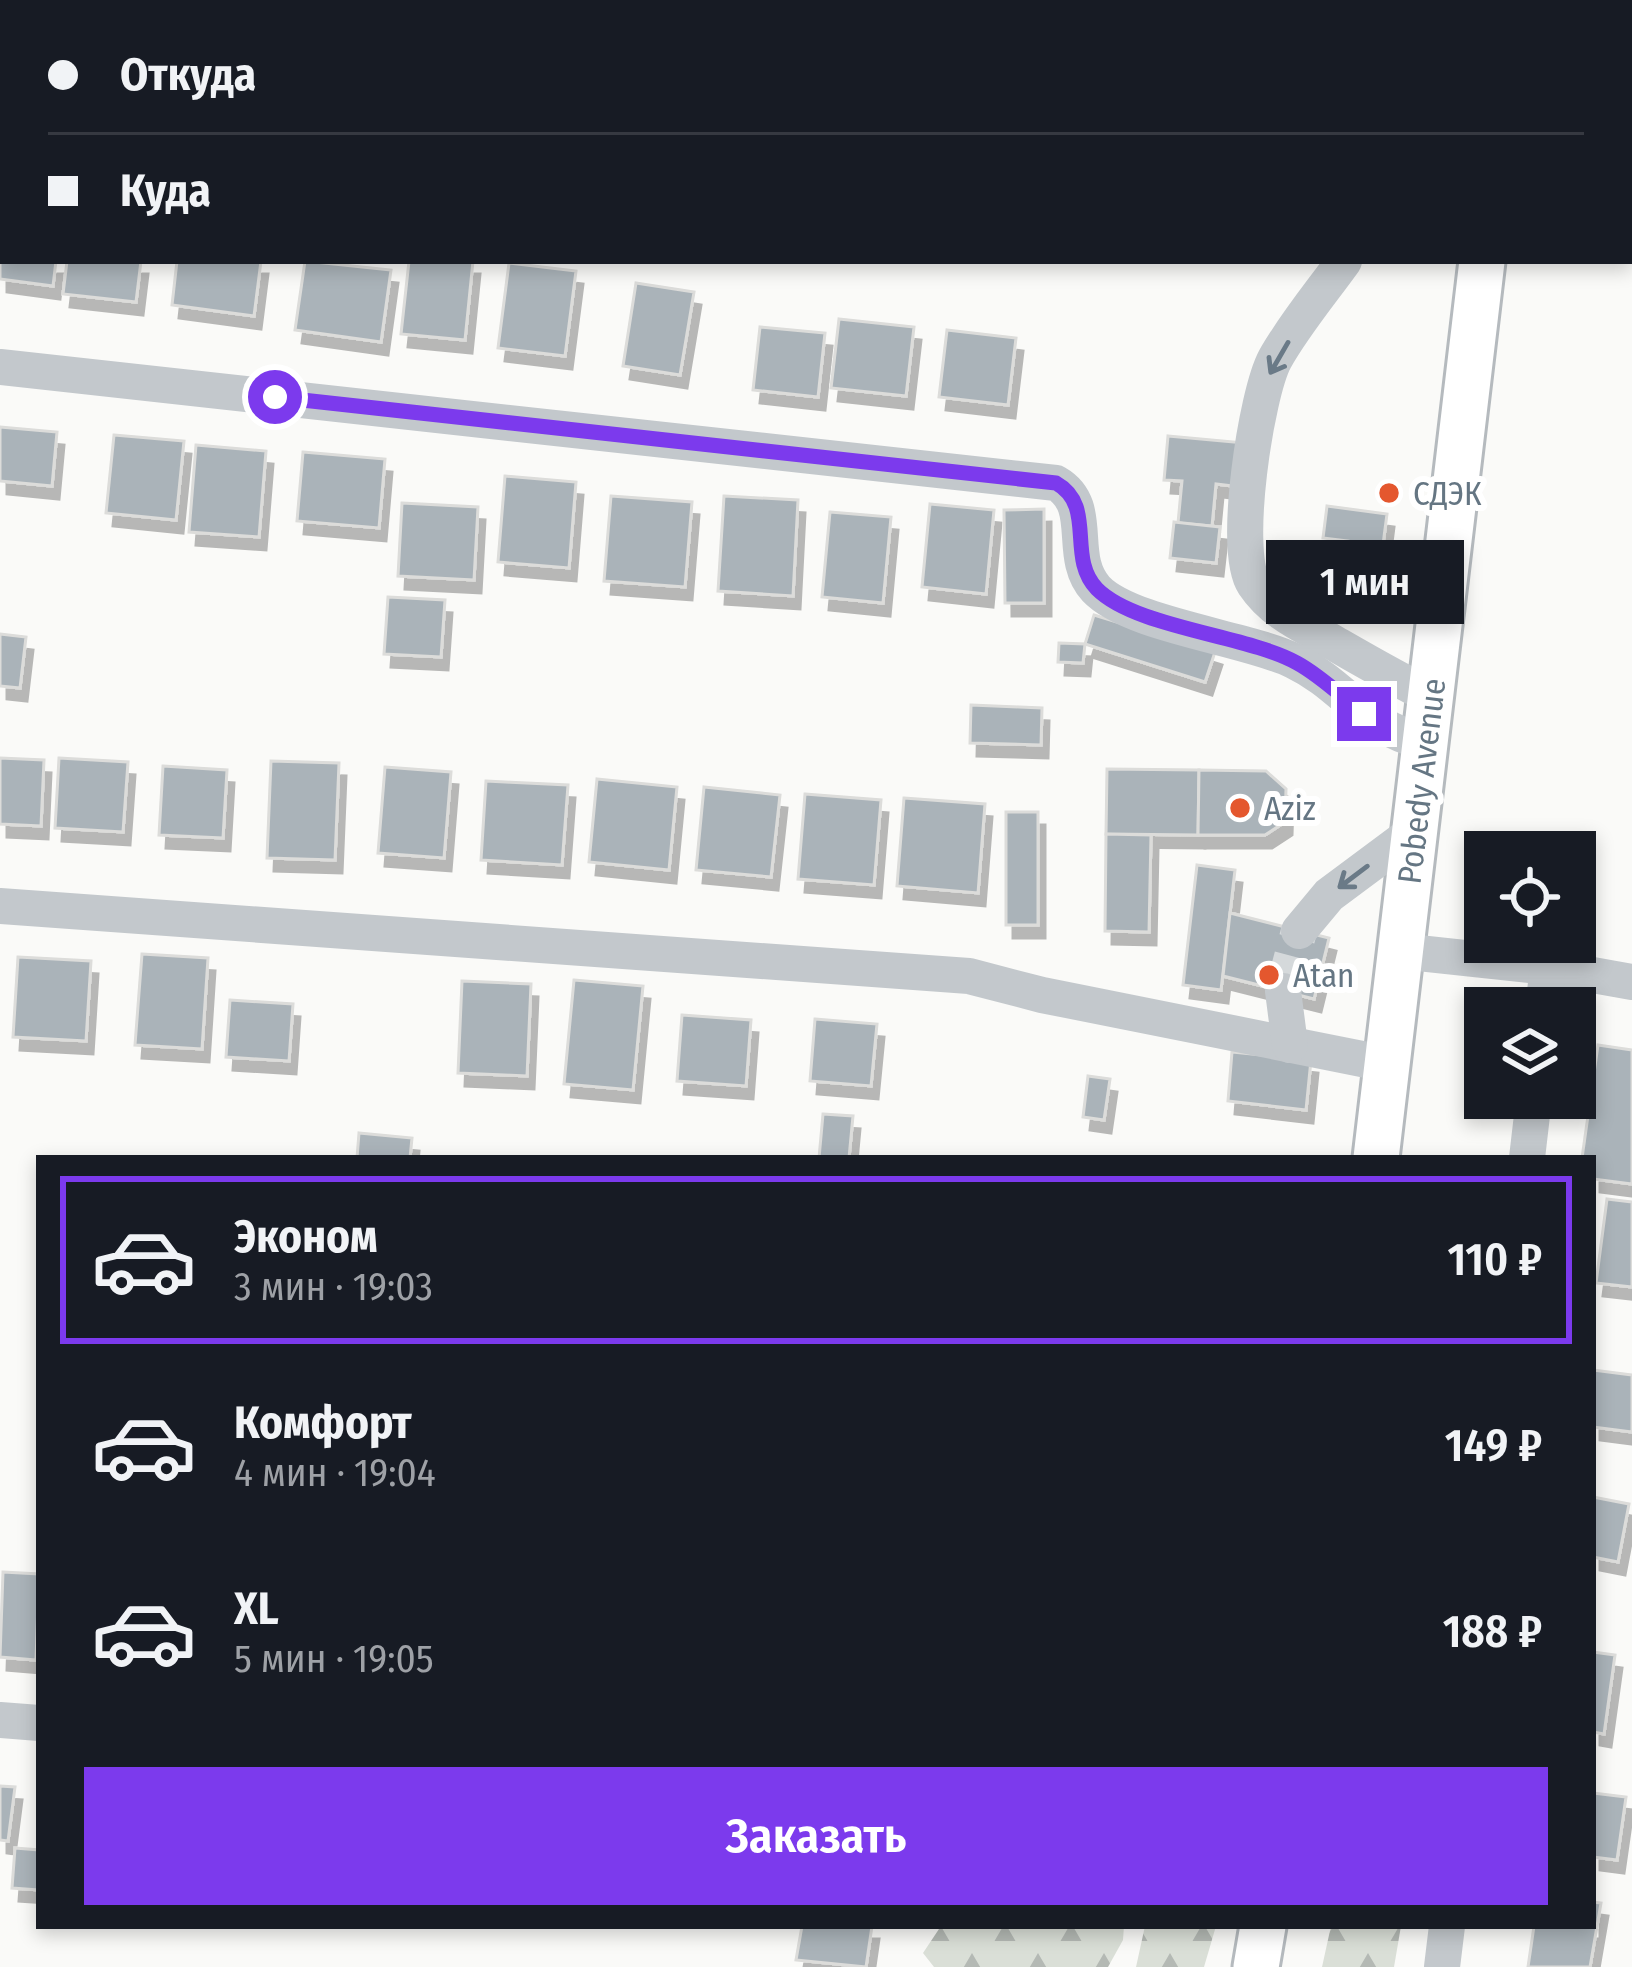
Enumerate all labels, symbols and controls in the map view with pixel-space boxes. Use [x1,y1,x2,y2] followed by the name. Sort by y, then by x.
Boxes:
[120,48,256,102] text: Откуда
[120,164,211,218] text: Куда
[1266,340,1290,375] one-way arrow
[248,370,302,424] route start
[1413,474,1482,514] place label: СДЭК
[1376,480,1402,506] marker: СДЭК
[1265,540,1463,624] callout: 1 мин
[1320,559,1410,605] text: 1 мин
[1390,676,1454,886] street label: Pobedy Avenue
[1337,687,1391,741] route end
[1264,789,1316,829] place label: Aziz
[1227,795,1253,821] marker: Aziz
[1464,831,1596,1119] map controls
[1464,831,1596,963] button: locate
[1337,864,1370,889] one-way arrow
[1293,956,1354,996] place label: Atan
[1256,962,1282,988] marker: Atan
[1464,987,1596,1119] button: layers
[90,1206,198,1314] icon: car
[234,1210,378,1264] text: Эконом
[1447,1233,1542,1287] text: 110 ₽
[234,1264,433,1310] text: 3 мин · 19:03
[90,1392,198,1500] icon: car
[234,1396,412,1450] text: Комфорт
[1445,1419,1542,1473] text: 149 ₽
[234,1450,436,1496] text: 4 мин · 19:04
[90,1578,198,1686] icon: car
[234,1582,279,1636] text: XL
[1443,1605,1542,1659] text: 188 ₽
[234,1636,434,1682] text: 5 мин · 19:05
[84,1767,1548,1905] button: Заказать

